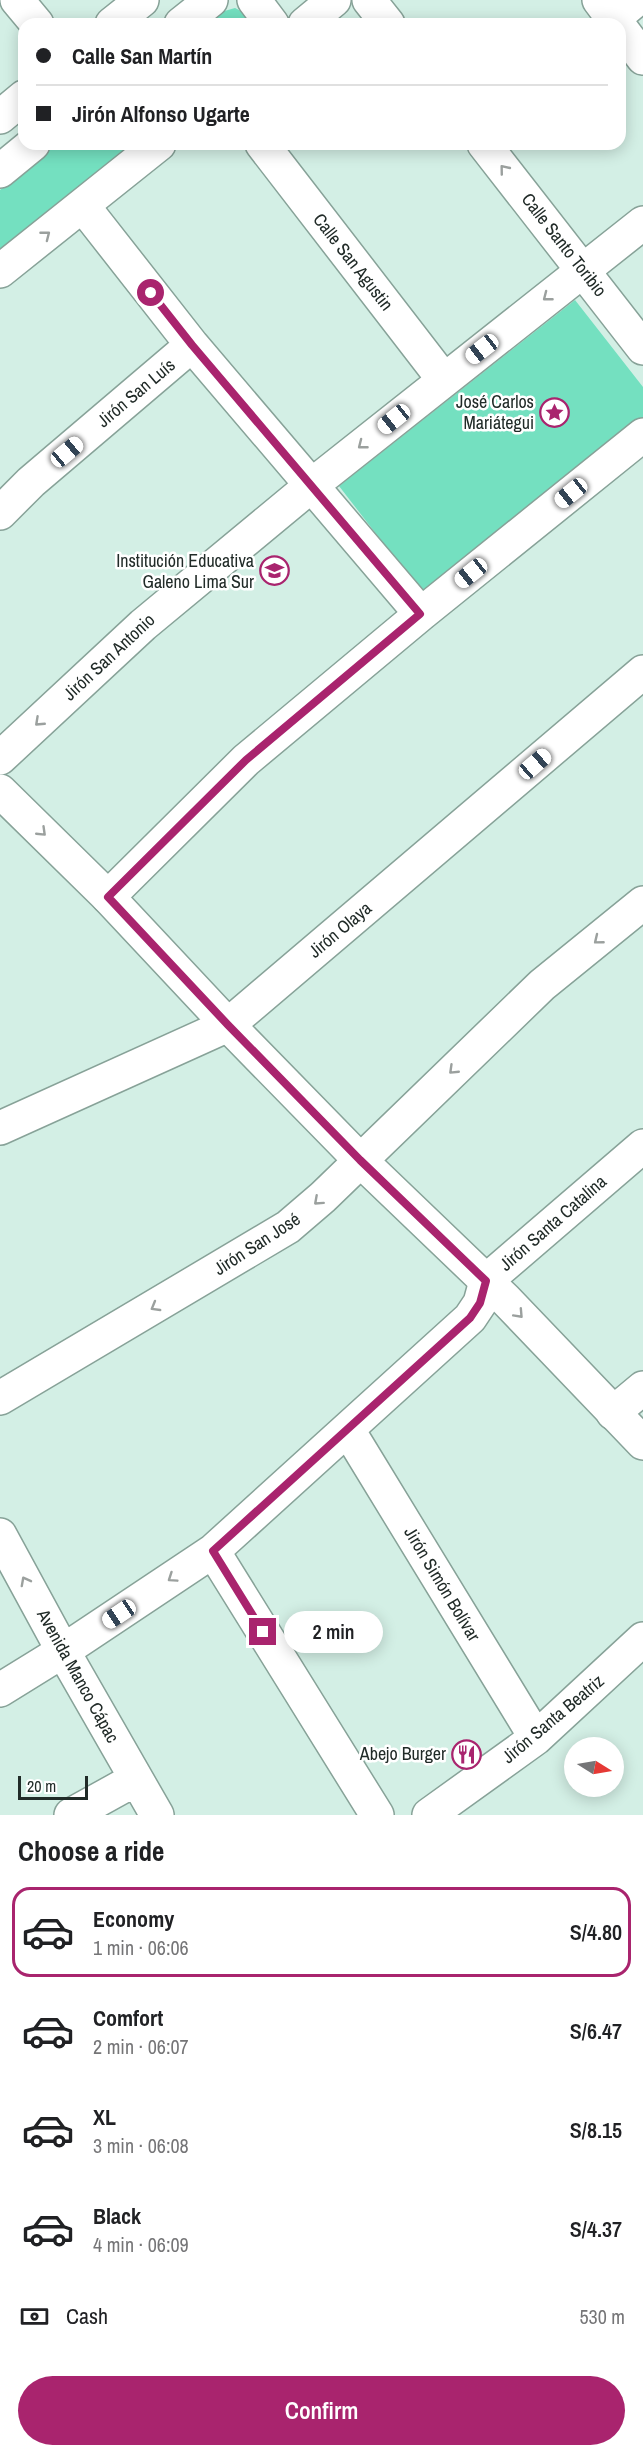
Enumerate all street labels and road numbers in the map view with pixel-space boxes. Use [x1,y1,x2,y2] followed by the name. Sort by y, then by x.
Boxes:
[516,188,613,302] street label: Calle Santo Toribio
[307,208,399,316] street label: Calle San Agustin
[91,352,180,433] street label: Jirón San Luís
[57,607,160,706] street label: Jirón San Antonio
[303,896,377,963] street label: Jirón Olaya
[494,1169,612,1276] street label: Jirón Santa Catalina
[209,1206,305,1281] street label: Jirón San José
[398,1522,487,1646] street label: Jirón Simón Bolívar
[31,1604,126,1747] street label: Avenida Manco Cápac
[496,1668,609,1769] street label: Jirón Santa Beatriz

